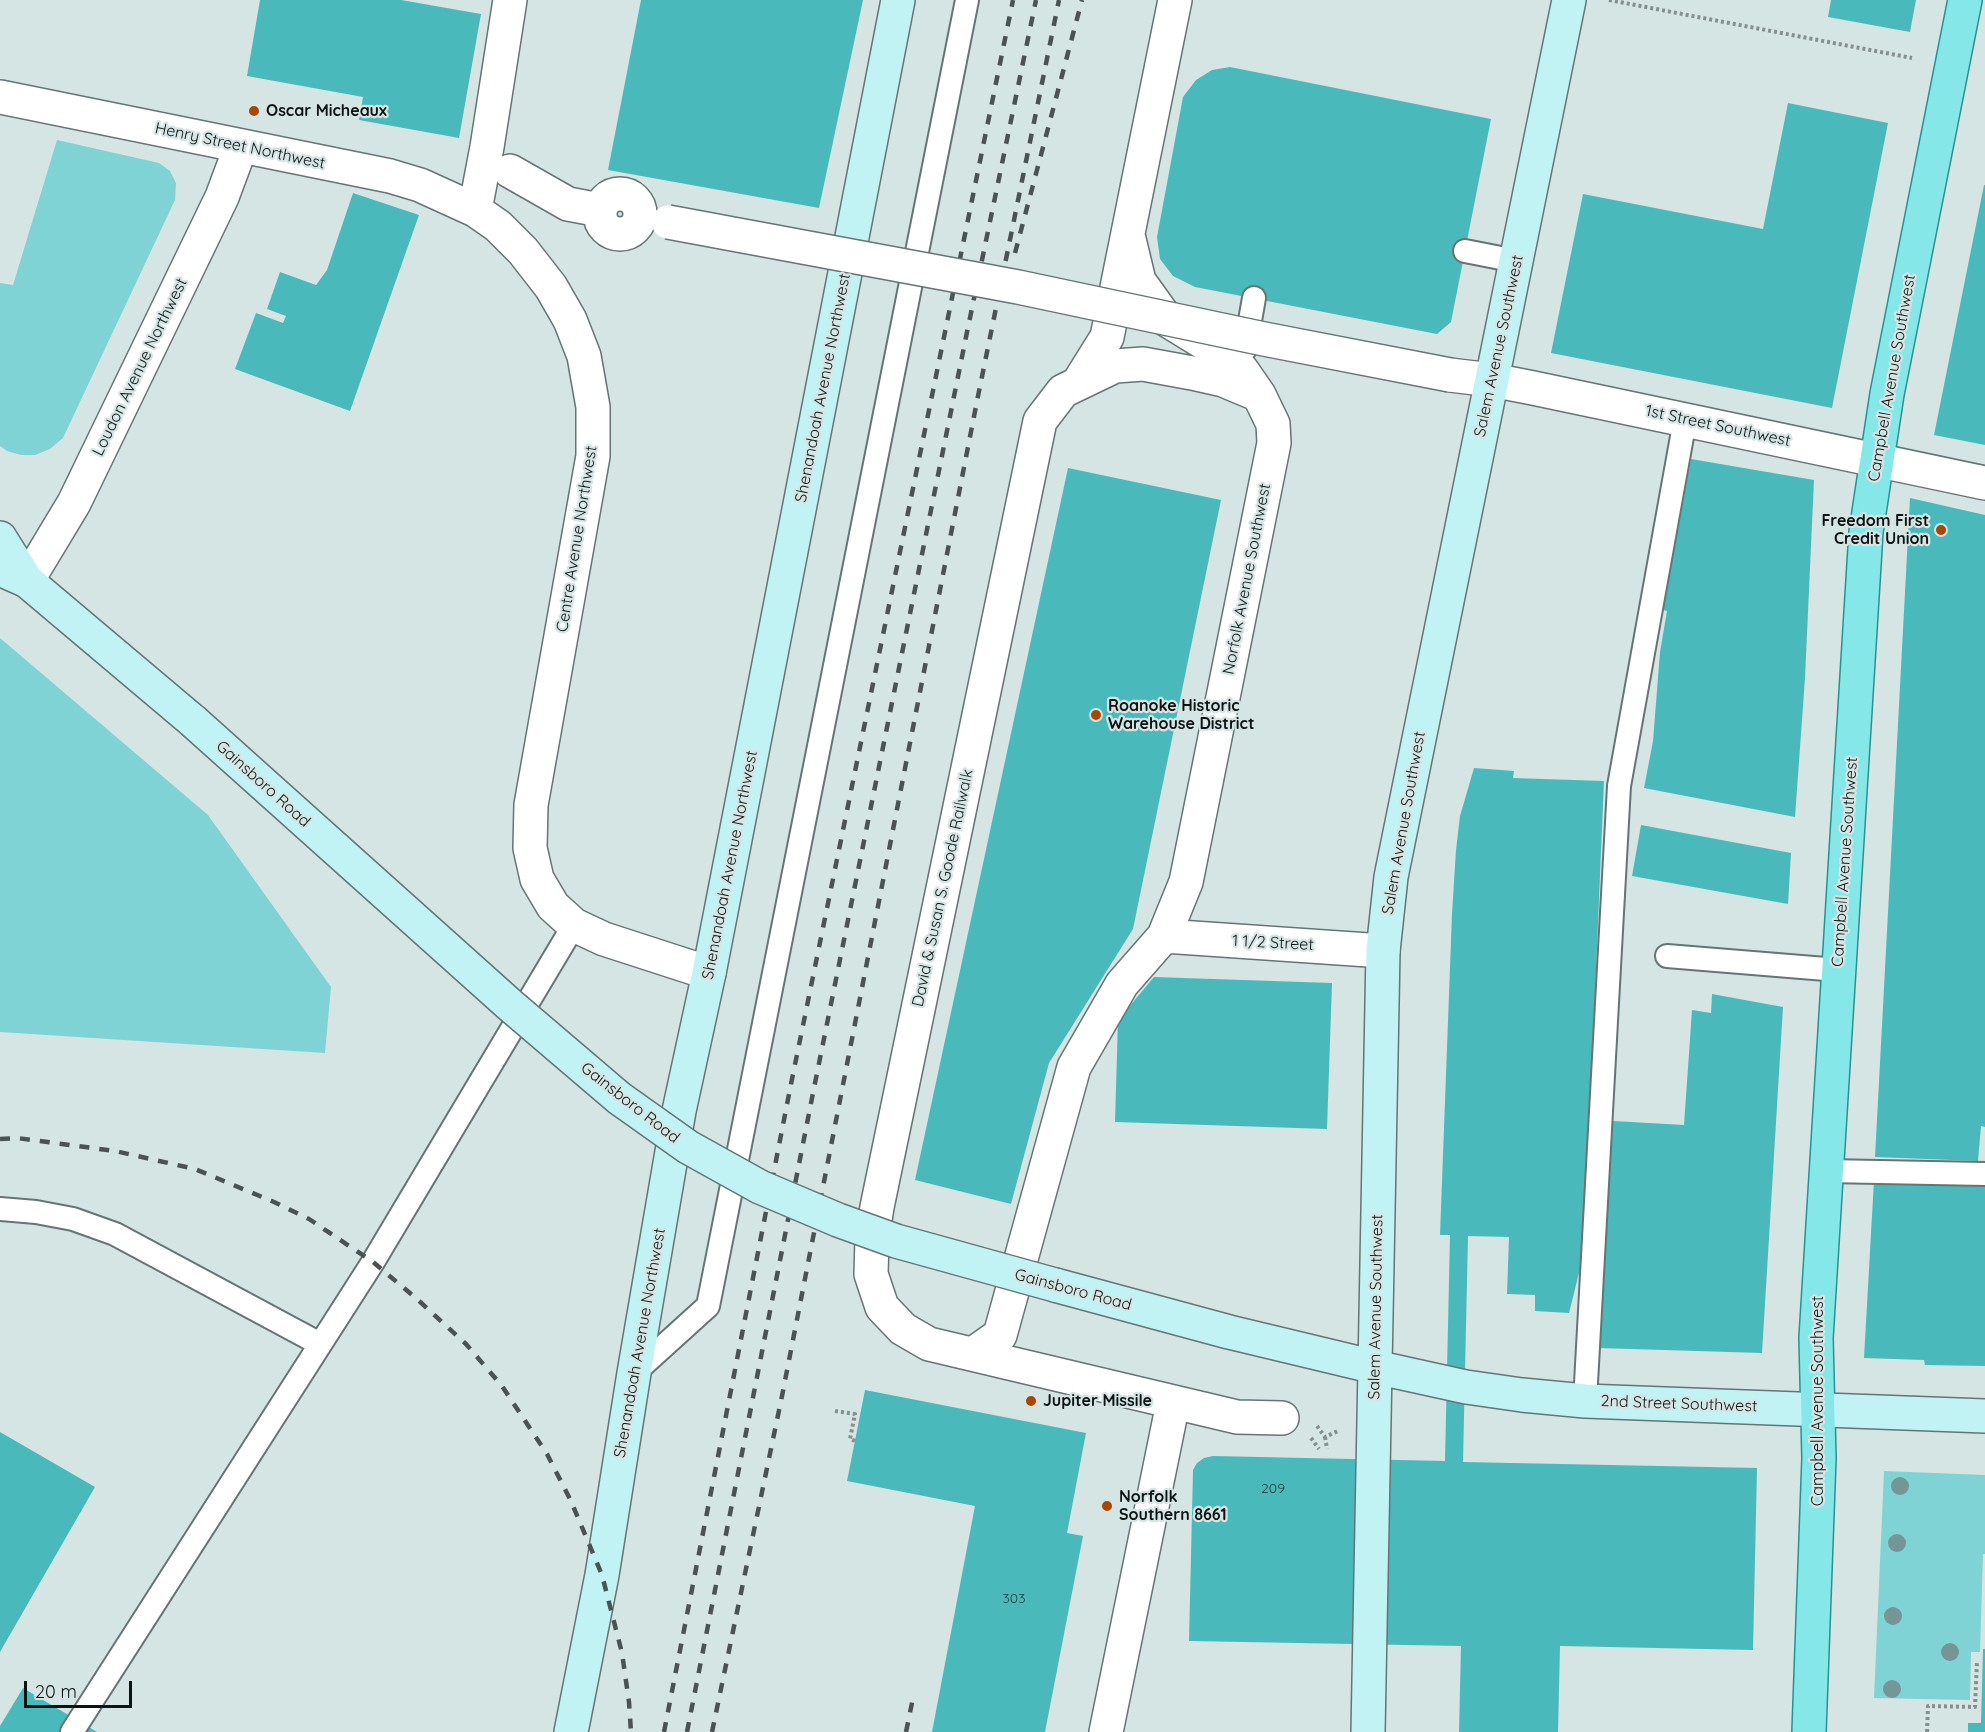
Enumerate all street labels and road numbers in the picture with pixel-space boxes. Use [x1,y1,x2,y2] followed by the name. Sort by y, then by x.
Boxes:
[153,119,327,173] street label: Henry Street Northwest
[1470,253,1528,439] street label: Salem Avenue Southwest
[791,272,855,504] street label: Shenandoah Avenue Northwest
[1864,273,1920,483] street label: Campbell Avenue Southwest
[89,275,191,459] street label: Loudon Avenue Northwest
[1644,401,1792,451] street label: 1st Street Southwest
[553,444,601,634] street label: Centre Avenue Northwest
[1219,482,1275,676] street label: Norfolk Avenue Southwest
[1378,730,1430,916] street label: Salem Avenue Southwest
[212,737,314,831] street label: Gainsboro Road
[698,749,762,981] street label: Shenandoah Avenue Northwest
[1828,756,1862,968] street label: Campbell Avenue Southwest
[908,767,978,1009] street label: David & Susan S. Goode Railwalk
[1232,931,1314,955] street label: 1 1/2 Street
[577,1058,683,1148] street label: Gainsboro Road
[1365,1214,1387,1400] street label: Salem Avenue Southwest
[610,1227,670,1459] street label: Shenandoah Avenue Northwest
[1013,1265,1133,1315] street label: Gainsboro Road
[1808,1296,1828,1506] street label: Campbell Avenue Southwest
[1600,1392,1758,1416] street label: 2nd Street Southwest

